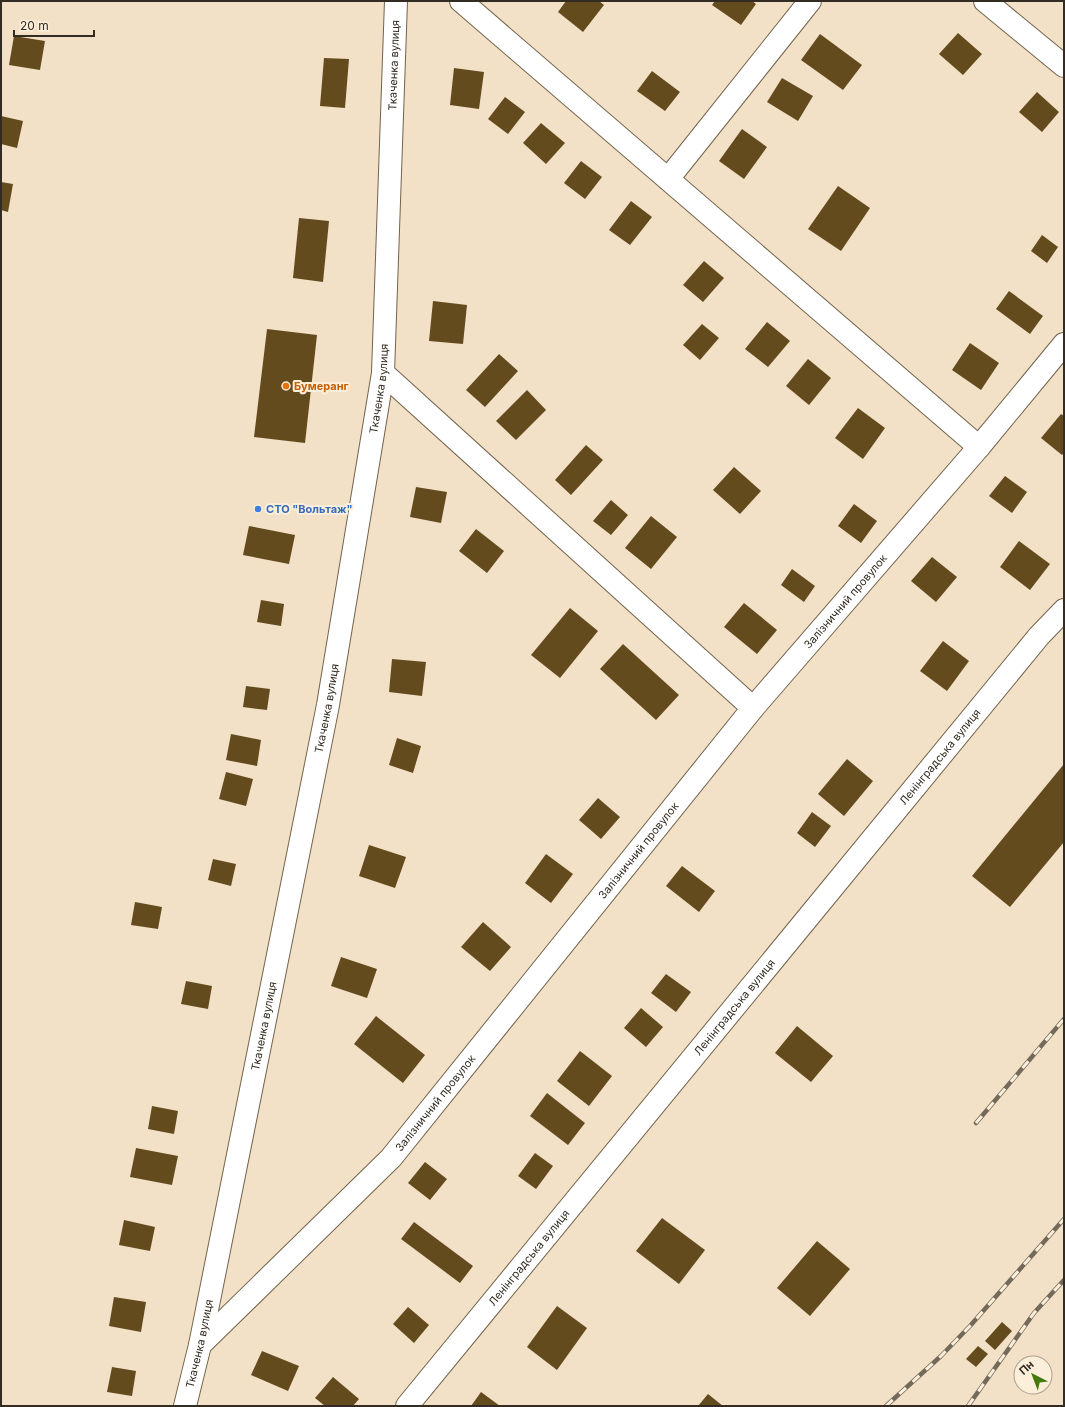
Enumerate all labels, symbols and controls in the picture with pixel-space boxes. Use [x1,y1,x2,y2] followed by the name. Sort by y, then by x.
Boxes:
[14,12,94,38] scale bar
[20,18,49,33] text: 20 m
[385,20,402,111] street label: Ткаченка вулиця
[366,343,391,435] street label: Ткаченка вулиця
[294,379,349,393] place label: Бумеранг
[281,381,291,391] marker: Бумеранг
[266,502,353,516] place label: СТО "Вольтаж"
[253,504,263,514] marker: СТО "Вольтаж"
[801,551,890,651] street label: Залізничний провулок
[312,663,342,754] street label: Ткаченка вулиця
[896,706,984,808] street label: Ленінградська вулиця
[595,799,682,902] street label: Залізничний провулок
[691,956,778,1058] street label: Ленінградська вулиця
[248,980,280,1072] street label: Ткаченка вулиця
[392,1052,478,1154] street label: Залізничний провулок
[485,1207,572,1309] street label: Ленінградська вулиця
[183,1298,216,1390] street label: Ткаченка вулиця
[1013,1355,1053,1395] north arrow
[1016,1357,1037,1378] text: Пн

